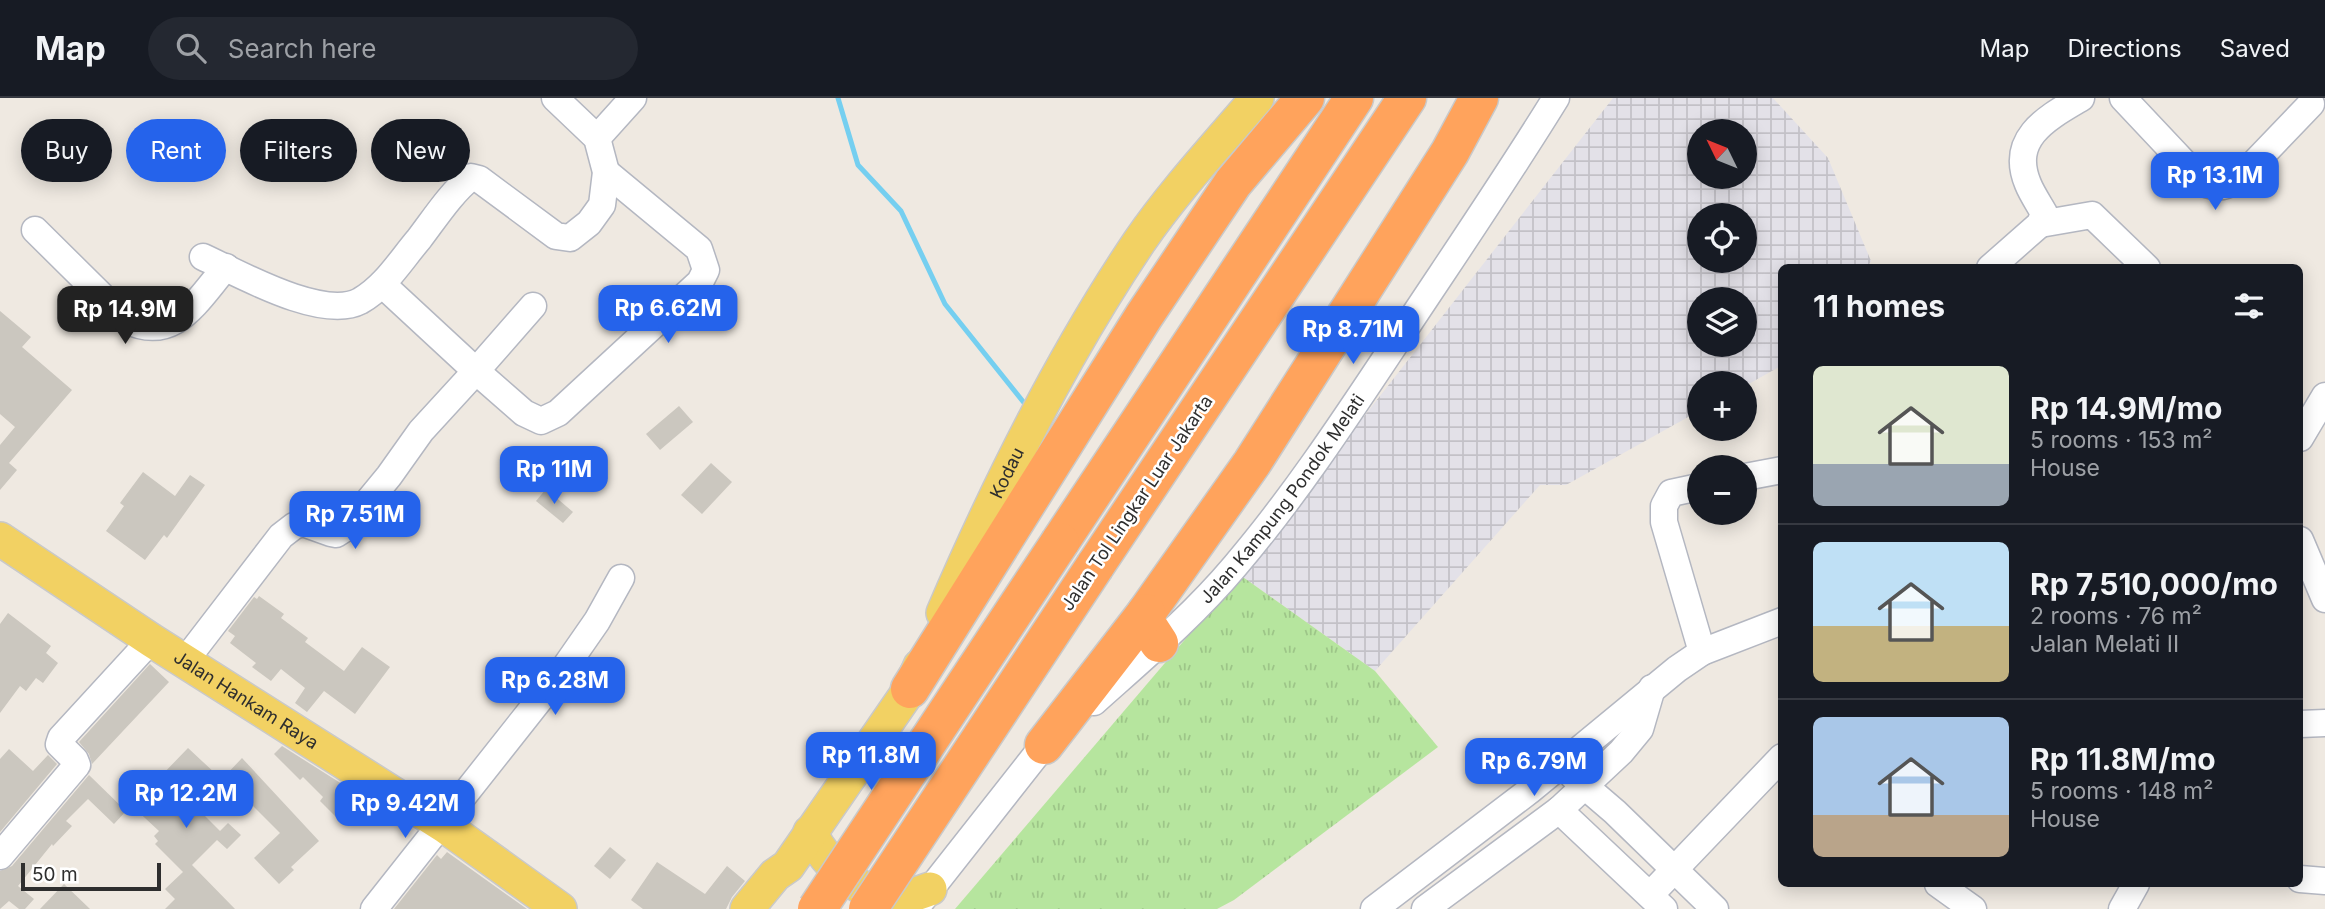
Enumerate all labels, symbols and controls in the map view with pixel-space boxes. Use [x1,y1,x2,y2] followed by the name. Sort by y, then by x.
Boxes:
[148,17,638,80] search box
[35,28,106,68] text: Map
[172,29,210,67] icon: search
[228,33,376,64] text: Search here
[1980,34,2029,63] text: Map
[2067,34,2182,63] text: Directions
[2220,34,2290,63] text: Saved
[21,119,112,182] chip: Buy
[126,119,226,182] chip: Rent
[240,119,357,182] chip: Filters
[371,119,470,182] chip: New
[1687,119,1757,189] north arrow
[1687,119,1757,525] map controls
[2143,152,2287,212] pin: Rp 13.1M
[2167,161,2263,189] text: Rp 13.1M
[1687,203,1757,273] button: locate
[53,286,197,346] pin: Rp 14.9M
[596,286,740,345] pin: Rp 6.62M
[1687,287,1757,357] button: layers
[2230,287,2268,325] icon: filters
[1813,288,1945,324] text: 11 homes
[614,294,722,322] text: Rp 6.62M
[73,295,177,323] text: Rp 14.9M
[1281,306,1425,366] pin: Rp 8.71M
[1302,315,1404,343] text: Rp 8.71M
[1687,371,1757,441] button: +
[1195,390,1368,608] street label: Jalan Kampung Pondok Melati
[2030,390,2222,426] text: Rp 14.9M/mo
[1057,391,1217,614] street label: Jalan Tol Lingkar Luar Jakarta
[1869,394,1953,478] icon: home
[2030,426,2212,454] text: 5 rooms · 153 m²
[985,444,1028,502] street label: Kodau
[497,446,611,506] pin: Rp 11M
[2030,454,2100,482] text: House
[516,455,592,483] text: Rp 11M
[1687,455,1757,525] button: −
[283,491,427,551] pin: Rp 7.51M
[305,500,405,528] text: Rp 7.51M
[2030,566,2278,602] text: Rp 7,510,000/mo
[1869,570,1953,654] icon: home
[2030,602,2202,630] text: 2 rooms · 76 m²
[2030,630,2179,658] text: Jalan Melati II
[170,646,322,753] street label: Jalan Hankam Raya
[483,658,627,717] pin: Rp 6.28M
[501,666,609,694] text: Rp 6.28M
[799,732,943,792] pin: Rp 11.8M
[1462,738,1606,798] pin: Rp 6.79M
[822,741,920,769] text: Rp 11.8M
[2030,741,2216,777] text: Rp 11.8M/mo
[1869,745,1953,829] icon: home
[1481,747,1587,775] text: Rp 6.79M
[114,770,258,830] pin: Rp 12.2M
[2030,777,2213,805] text: 5 rooms · 148 m²
[134,779,238,807] text: Rp 12.2M
[333,780,477,840] pin: Rp 9.42M
[351,789,459,817] text: Rp 9.42M
[2030,805,2100,833] text: House
[21,860,161,892] scale bar
[32,863,78,886] text: 50 m

